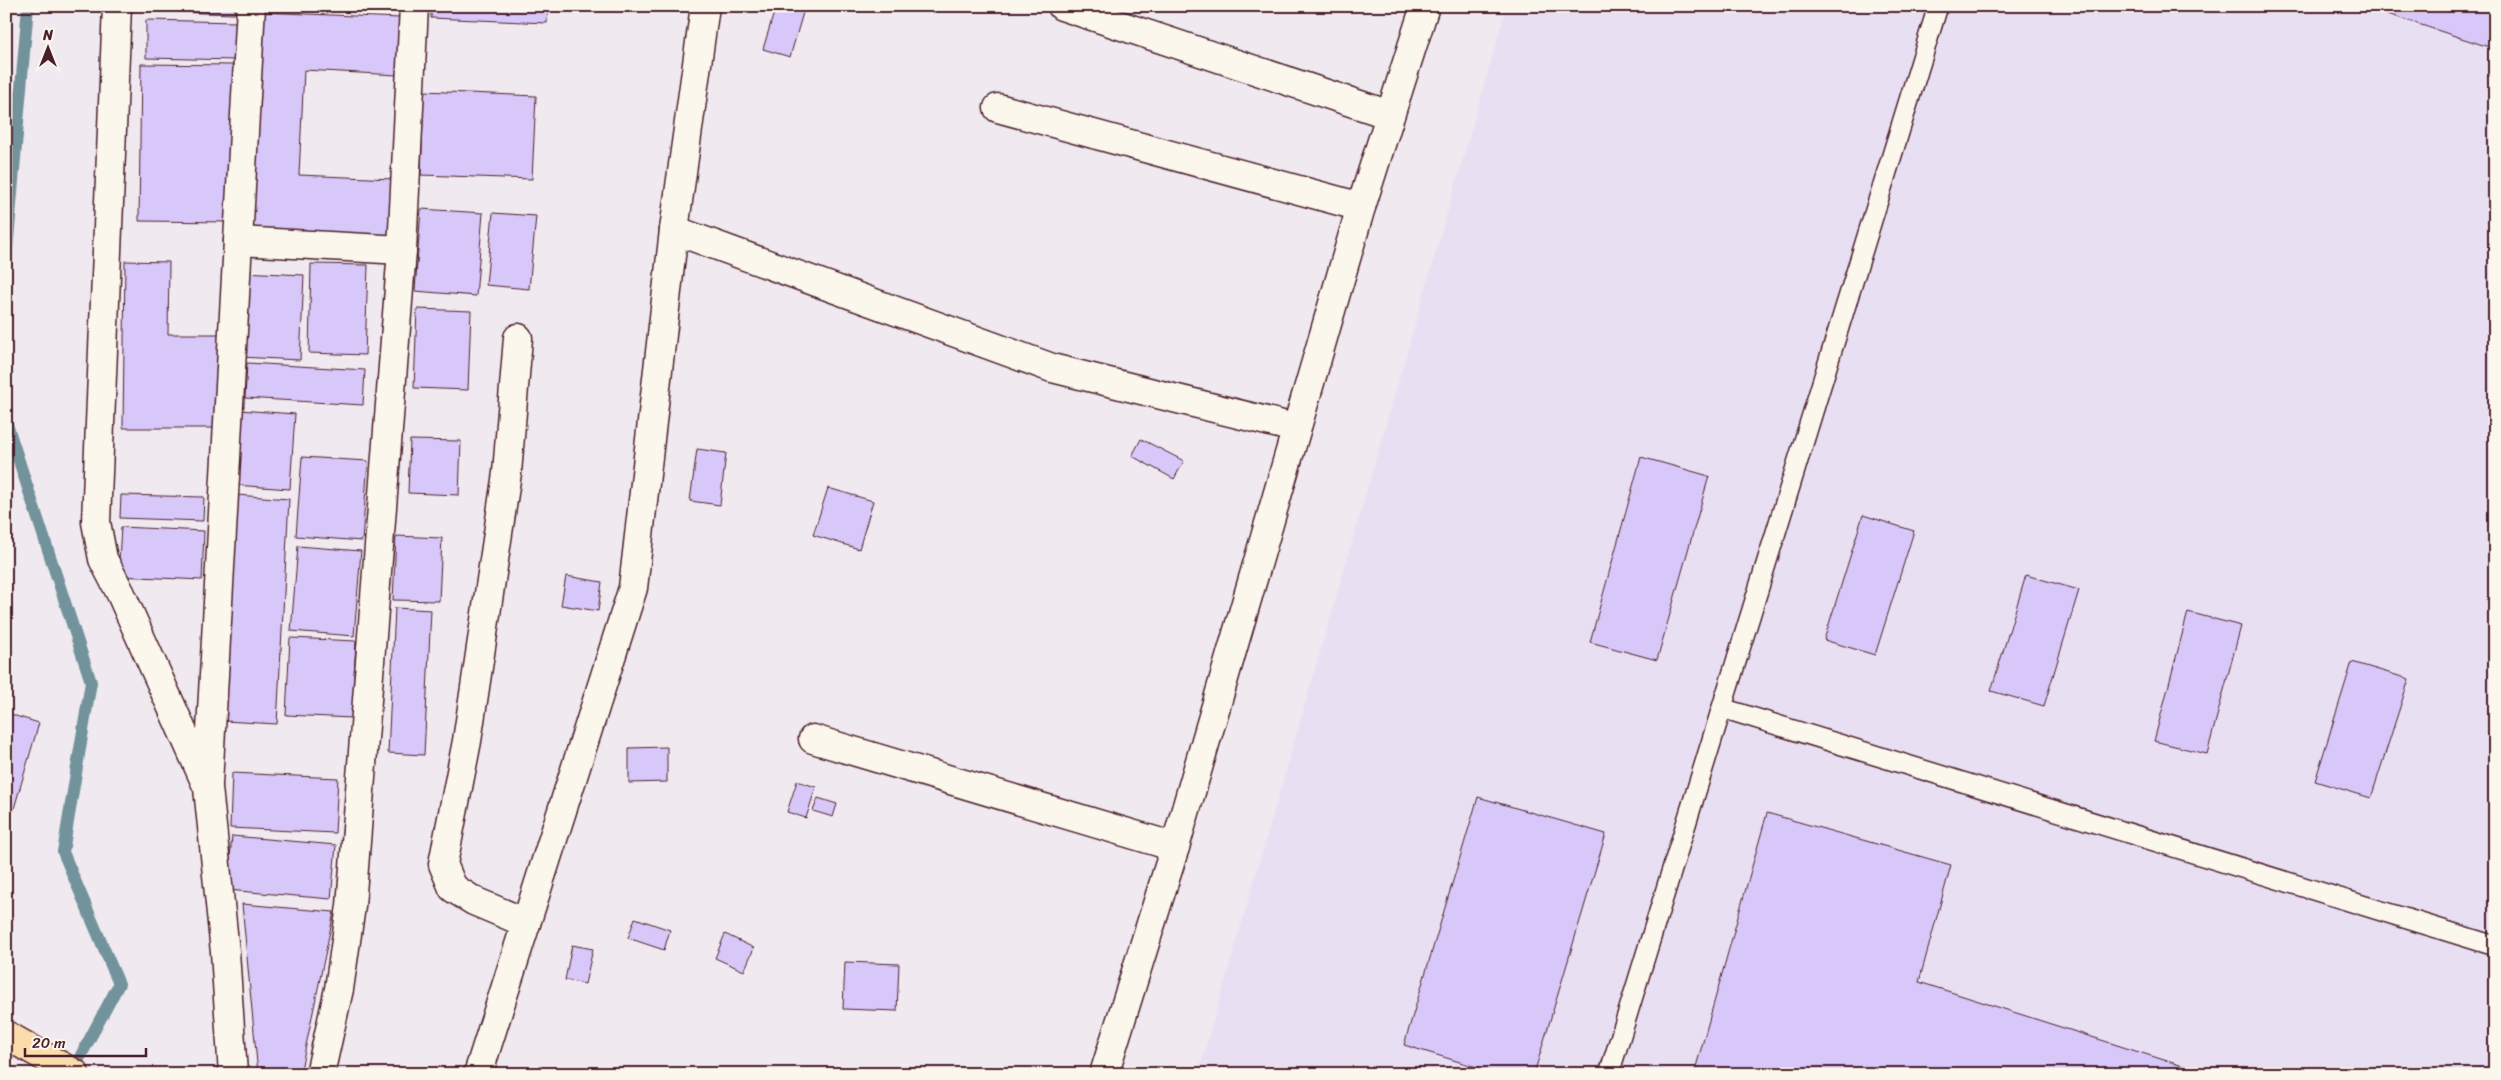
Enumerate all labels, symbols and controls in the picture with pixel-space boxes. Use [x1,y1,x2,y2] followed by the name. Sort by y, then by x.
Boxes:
[22,22,72,72] north arrow
[42,23,53,48] text: N
[25,1025,146,1057] scale bar
[32,1030,66,1056] text: 20 m

